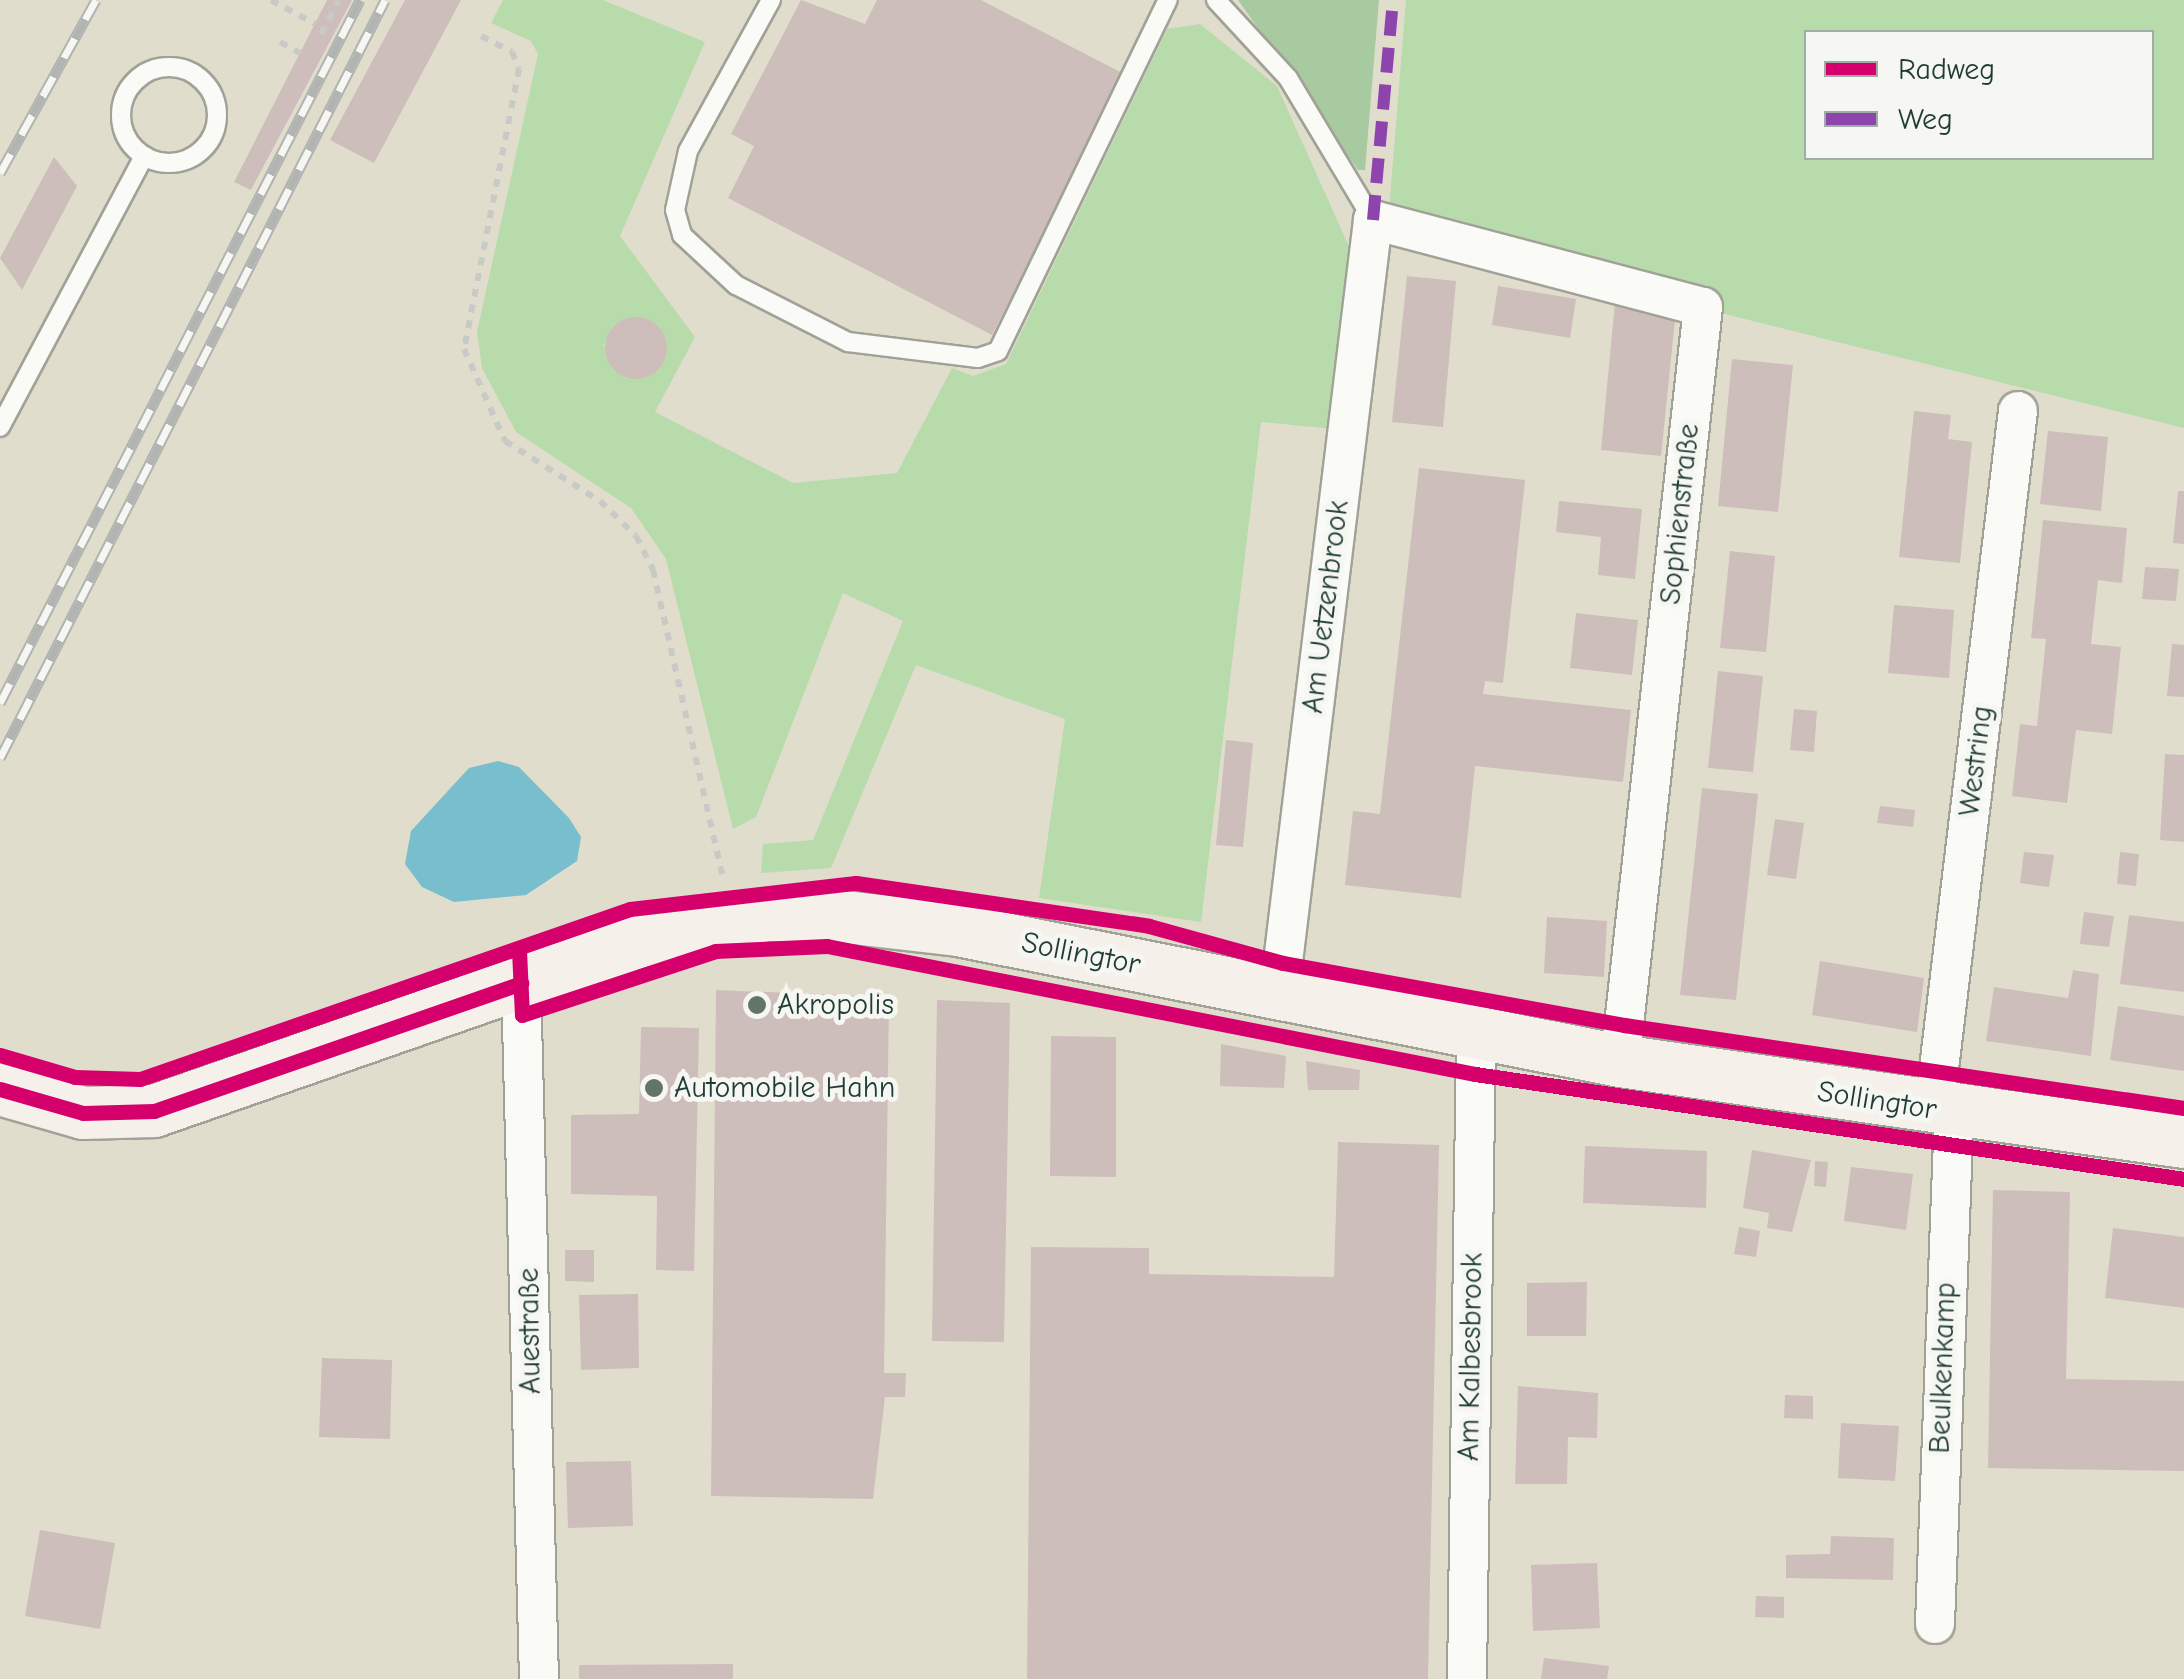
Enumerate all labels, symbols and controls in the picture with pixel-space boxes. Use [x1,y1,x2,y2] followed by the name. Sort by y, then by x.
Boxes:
[1804,30,2154,160] legend
[1898,52,1995,87] text: Radweg
[1898,102,1953,137] text: Weg
[1653,422,1707,606] street label: Sophienstraße
[1295,498,1357,716] street label: Am Uetzenbrook
[1951,704,2001,818] street label: Westring
[1018,925,1144,983] street label: Sollingtor
[777,987,894,1023] place label: Akropolis
[746,994,768,1016] marker: Akropolis
[674,1070,895,1106] place label: Automobile Hahn
[1815,1074,1939,1128] street label: Sollingtor
[643,1077,665,1099] marker: Automobile Hahn
[1451,1253,1491,1461] street label: Am Kalbesbrook
[511,1267,549,1395] street label: Auestraße
[1922,1282,1964,1454] street label: Beulkenkamp

